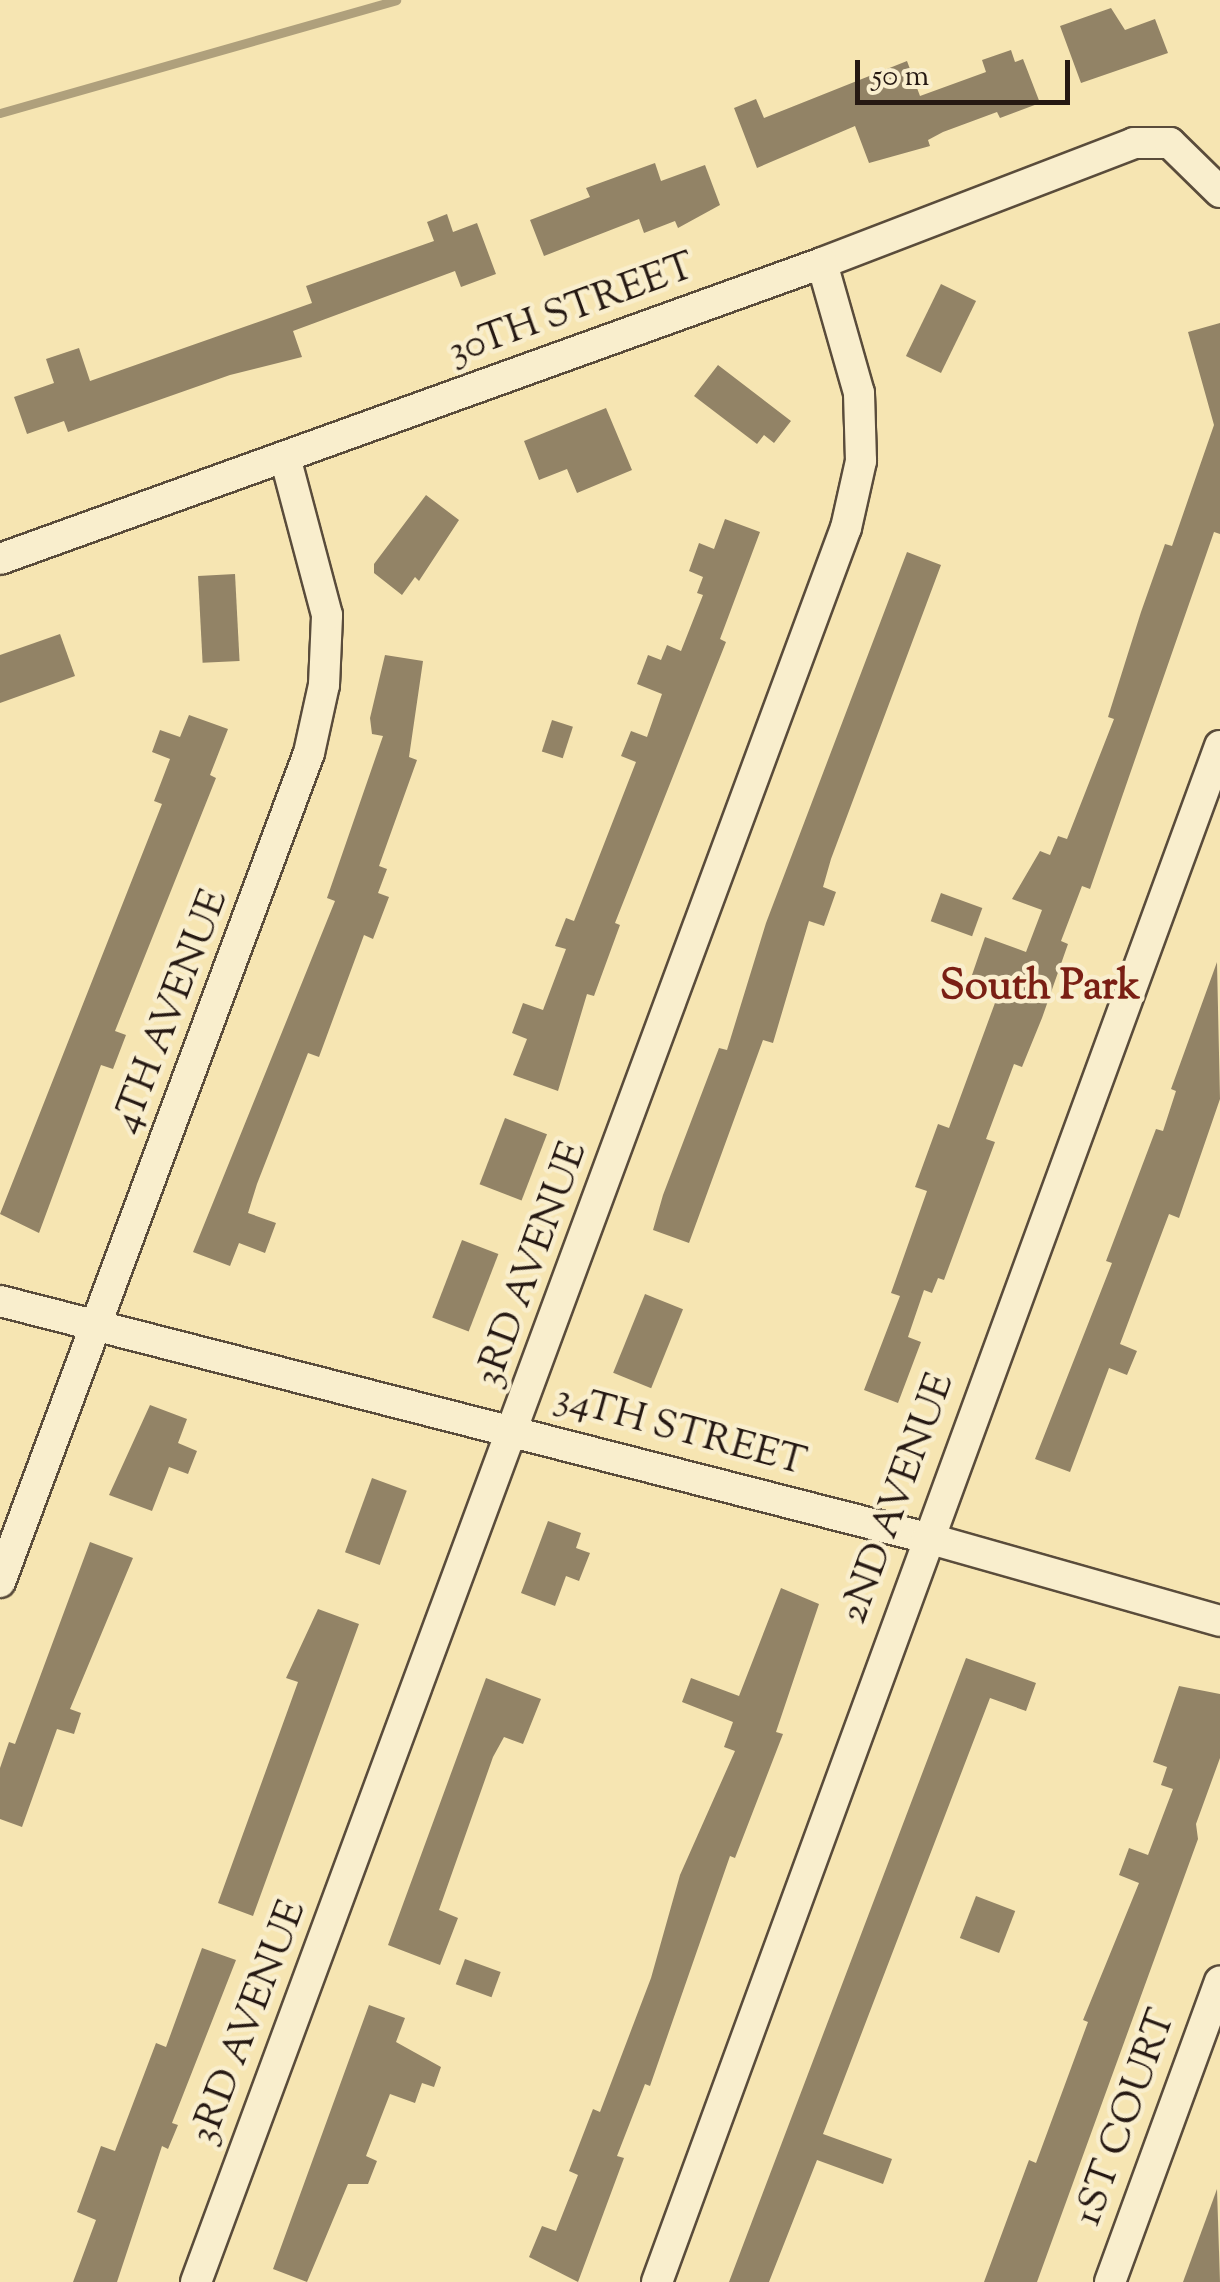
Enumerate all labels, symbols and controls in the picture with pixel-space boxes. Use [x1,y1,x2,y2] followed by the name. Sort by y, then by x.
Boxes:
[860,40,1075,102] scale bar
[872,56,929,99] text: 50 m
[442,244,702,378] street label: 30TH STREET
[104,883,240,1141] street label: 4TH AVENUE
[940,963,1140,1013] district label: South Park
[466,1136,600,1394] street label: 3RD AVENUE
[832,1367,966,1631] street label: 2ND AVENUE
[549,1375,811,1489] street label: 34TH STREET
[182,1894,318,2152] street label: 3RD AVENUE
[1066,2003,1188,2233] street label: 1ST COURT

